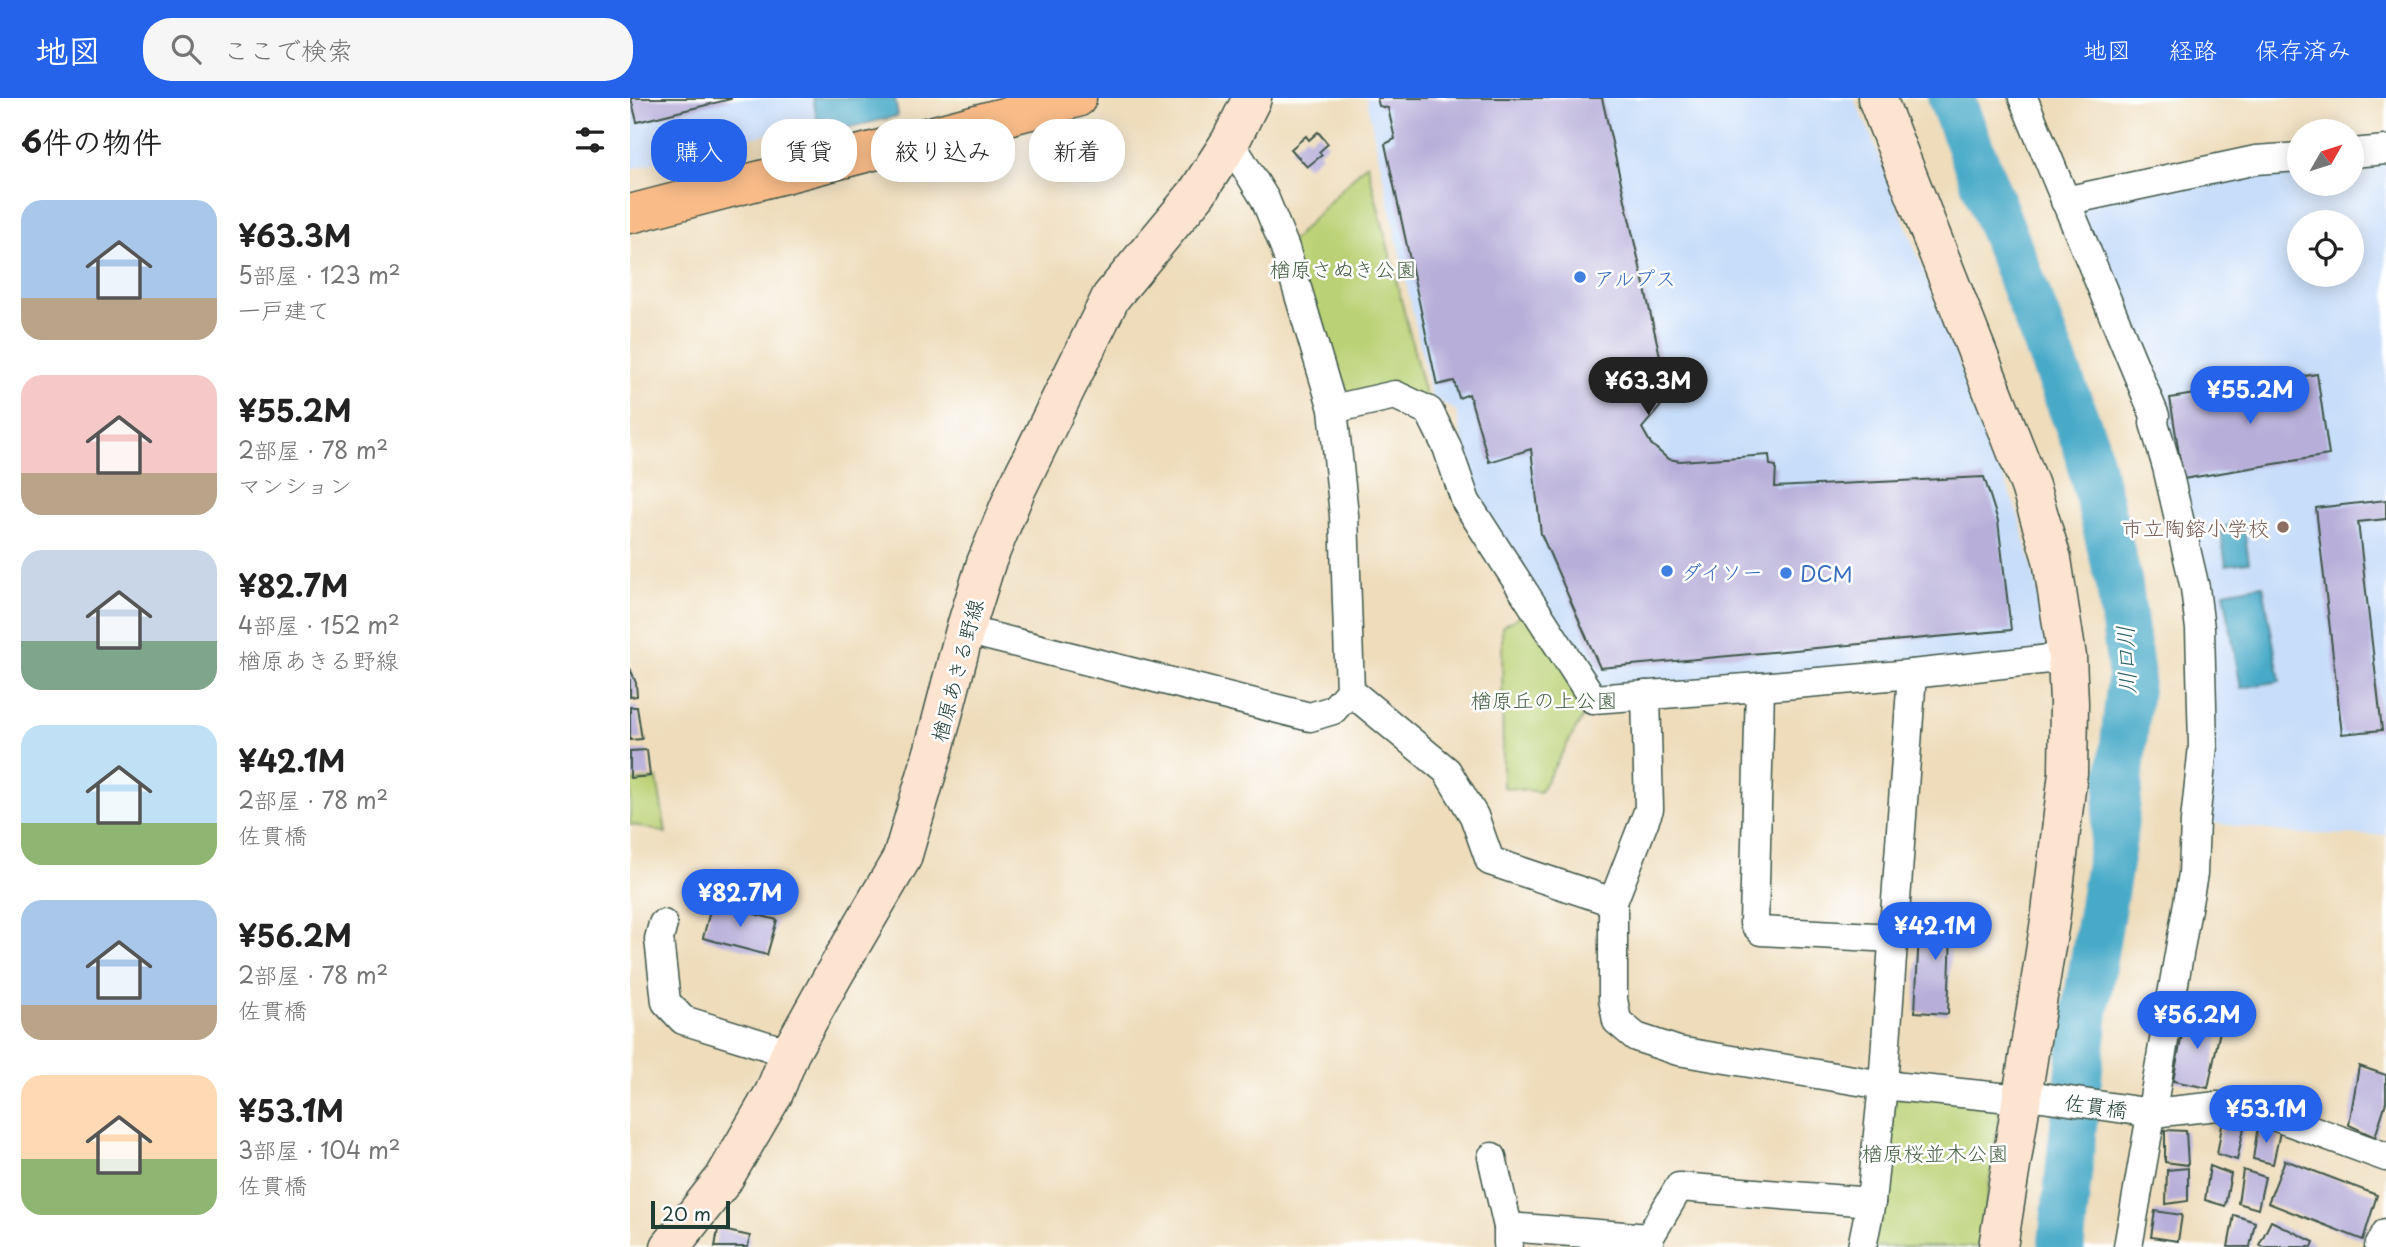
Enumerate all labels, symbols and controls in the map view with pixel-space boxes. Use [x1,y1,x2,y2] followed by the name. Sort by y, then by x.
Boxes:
[143,18,633,81] search box
[35,24,101,74] text: 地図
[167,30,205,68] icon: search
[223,30,353,69] text: ここで検索
[2083,31,2131,67] text: 地図
[2169,31,2217,67] text: 経路
[2255,31,2351,67] text: 保存済み
[21,118,162,163] text: 6件の物件
[651,119,747,182] chip: 購入
[761,119,857,182] chip: 賃貸
[871,119,1015,182] chip: 絞り込み
[1029,119,1125,182] chip: 新着
[2287,119,2364,196] north arrow
[2287,119,2364,287] map controls
[571,121,609,159] icon: filters
[2287,210,2364,287] button: locate
[238,212,351,257] text: ¥63.3M
[77,228,161,312] icon: home
[1270,252,1417,284] park label: 楢原さぬき公園
[238,257,401,292] text: 5部屋 · 123 m²
[1594,261,1676,293] place label: アルプス
[1572,269,1588,285] marker: アルプス
[238,292,330,327] text: 一戸建て
[1591,358,1705,417] pin: ¥63.3M
[1605,362,1691,397] text: ¥63.3M
[2193,366,2307,426] pin: ¥55.2M
[2206,371,2294,406] text: ¥55.2M
[238,387,352,432] text: ¥55.2M
[77,403,161,487] icon: home
[238,432,388,467] text: 2部屋 · 78 m²
[238,467,352,502] text: マンション
[2122,511,2269,543] place label: 市立陶鎔小学校
[2275,519,2291,535] marker: 市立陶鎔小学校
[1681,555,1763,587] place label: ダイソー
[1800,557,1853,589] place label: DCM
[238,562,348,607] text: ¥82.7M
[1659,563,1675,579] marker: ダイソー
[1778,565,1794,581] marker: DCM
[77,578,161,662] icon: home
[922,595,990,745] street label: 楢原あきる野線
[238,607,400,642] text: 4部屋 · 152 m²
[2106,625,2144,695] water label: 川口川
[238,642,399,677] text: 楢原あきる野線
[1471,683,1618,715] park label: 楢原丘の上公園
[238,737,345,782] text: ¥42.1M
[77,753,161,837] icon: home
[238,782,388,817] text: 2部屋 · 78 m²
[238,817,307,852] text: 佐貫橋
[683,870,797,929] pin: ¥82.7M
[698,874,782,909] text: ¥82.7M
[1878,902,1992,962] pin: ¥42.1M
[1894,907,1976,942] text: ¥42.1M
[238,912,352,957] text: ¥56.2M
[77,928,161,1012] icon: home
[238,957,388,992] text: 2部屋 · 78 m²
[238,992,307,1027] text: 佐貫橋
[2140,992,2254,1051] pin: ¥56.2M
[2153,996,2241,1031] text: ¥56.2M
[2063,1085,2129,1125] street label: 佐貫橋
[2209,1086,2323,1145] pin: ¥53.1M
[238,1087,344,1132] text: ¥53.1M
[2225,1090,2307,1125] text: ¥53.1M
[77,1103,161,1187] icon: home
[238,1132,401,1167] text: 3部屋 · 104 m²
[1862,1136,2009,1168] park label: 楢原桜並木公園
[238,1167,307,1202] text: 佐貫橋
[651,1198,730,1230] scale bar
[662,1199,711,1227] text: 20 m

